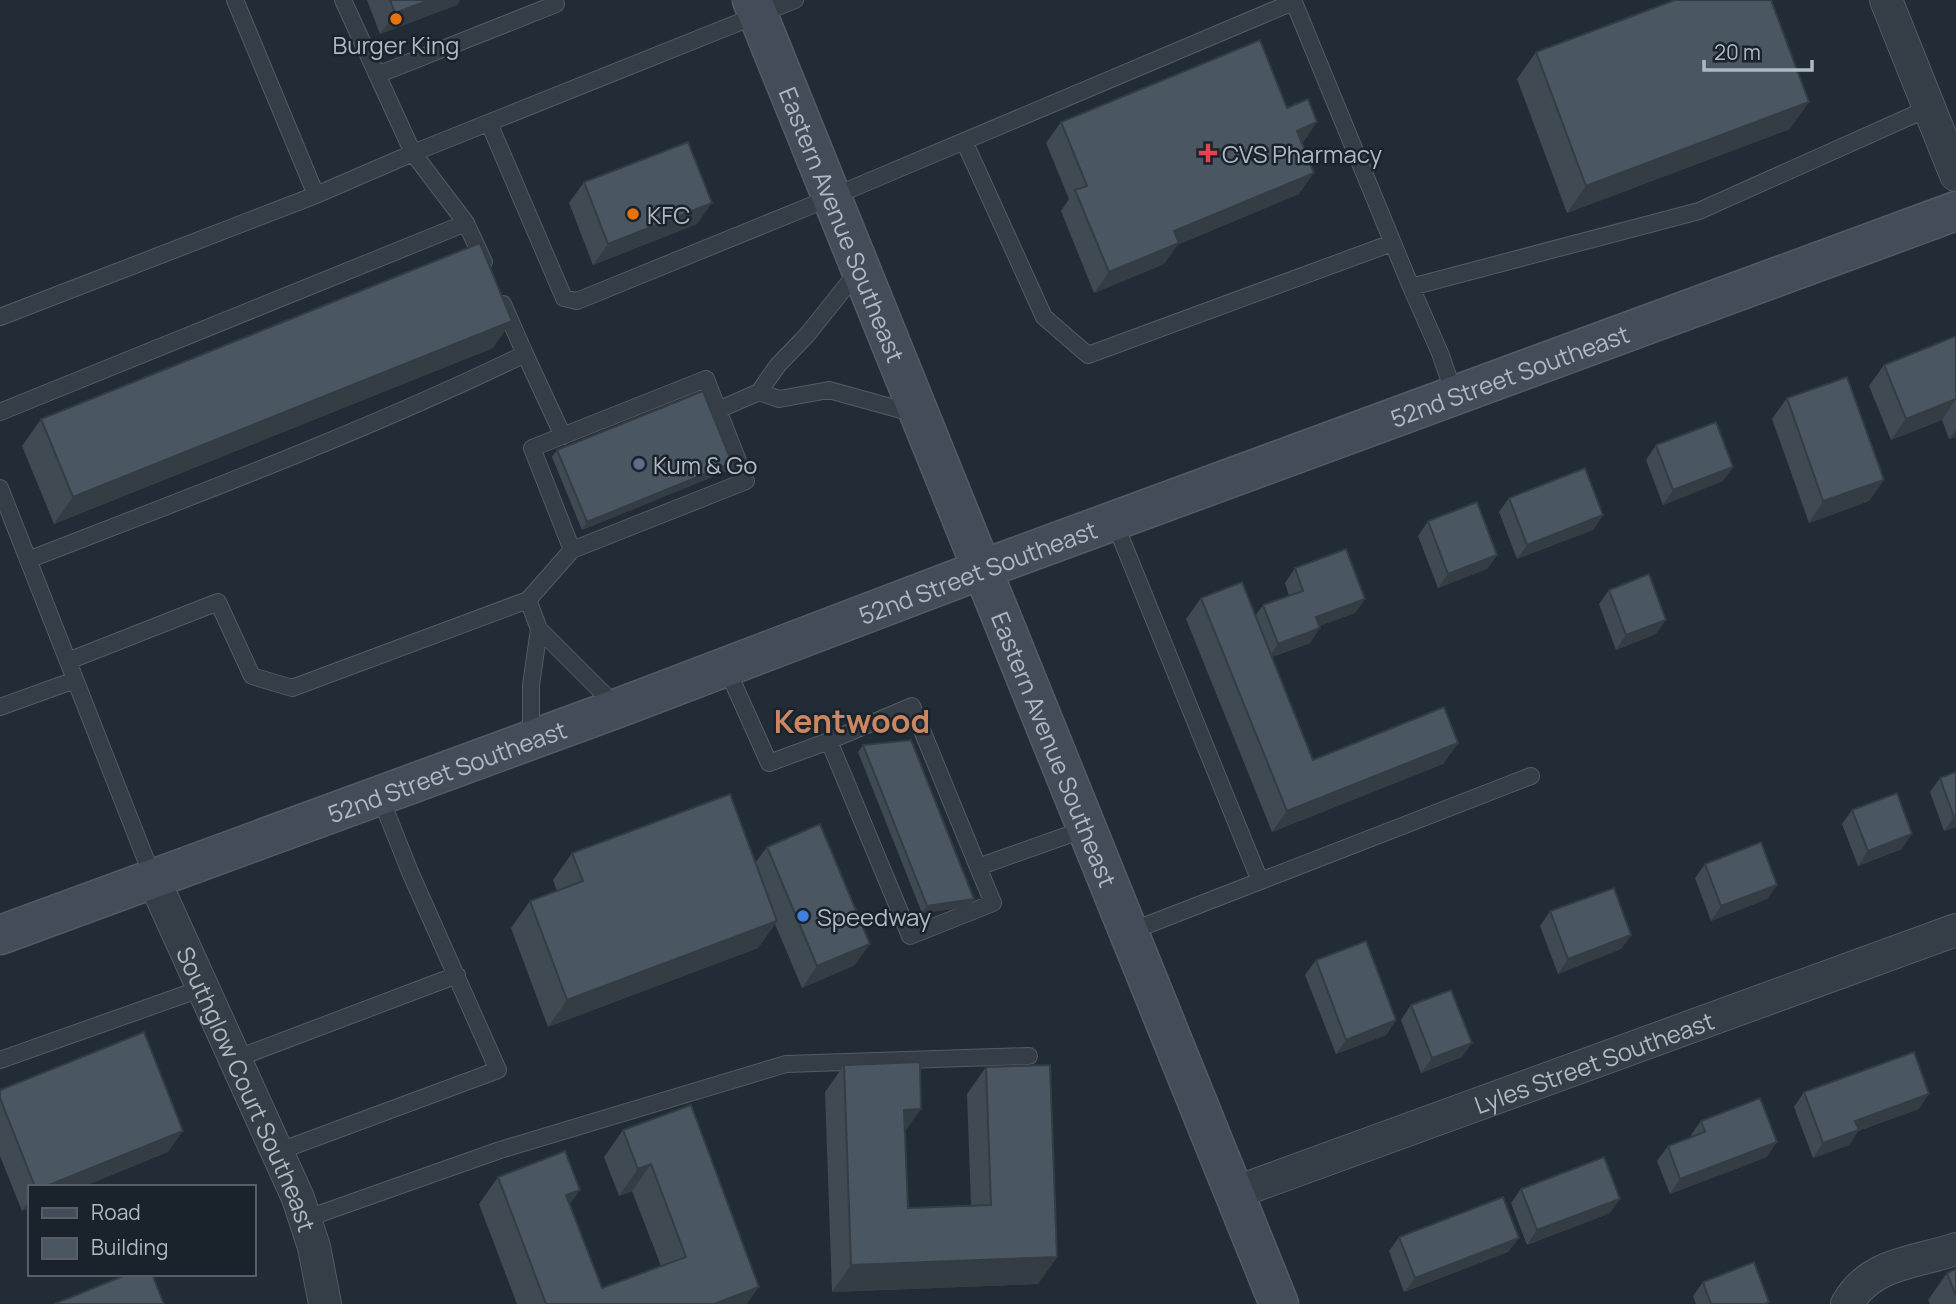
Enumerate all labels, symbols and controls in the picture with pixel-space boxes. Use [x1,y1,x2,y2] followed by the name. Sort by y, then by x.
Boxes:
[388,11,404,27] marker: Burger King
[332,28,460,61] place label: Burger King
[1704,28,1812,72] scale bar
[1714,38,1761,66] text: 20 m
[772,82,913,367] street label: Eastern Avenue Southeast
[1222,137,1383,170] place label: CVS Pharmacy
[1200,145,1216,161] marker: CVS Pharmacy
[647,198,691,231] place label: KFC
[625,206,641,222] marker: KFC
[1386,316,1633,434] street label: 52nd Street Southeast
[653,448,757,481] place label: Kum & Go
[631,456,647,472] marker: Kum & Go
[854,512,1101,631] street label: 52nd Street Southeast
[984,607,1125,892] street label: Eastern Avenue Southeast
[774,699,930,743] district label: Kentwood
[323,712,571,830] street label: 52nd Street Southeast
[817,900,932,933] place label: Speedway
[795,908,811,924] marker: Speedway
[169,941,324,1236] street label: Southglow Court Southeast
[1470,1003,1718,1121] street label: Lyles Street Southeast
[28,1185,256,1276] legend
[91,1198,141,1226] text: Road
[91,1233,168,1261] text: Building

